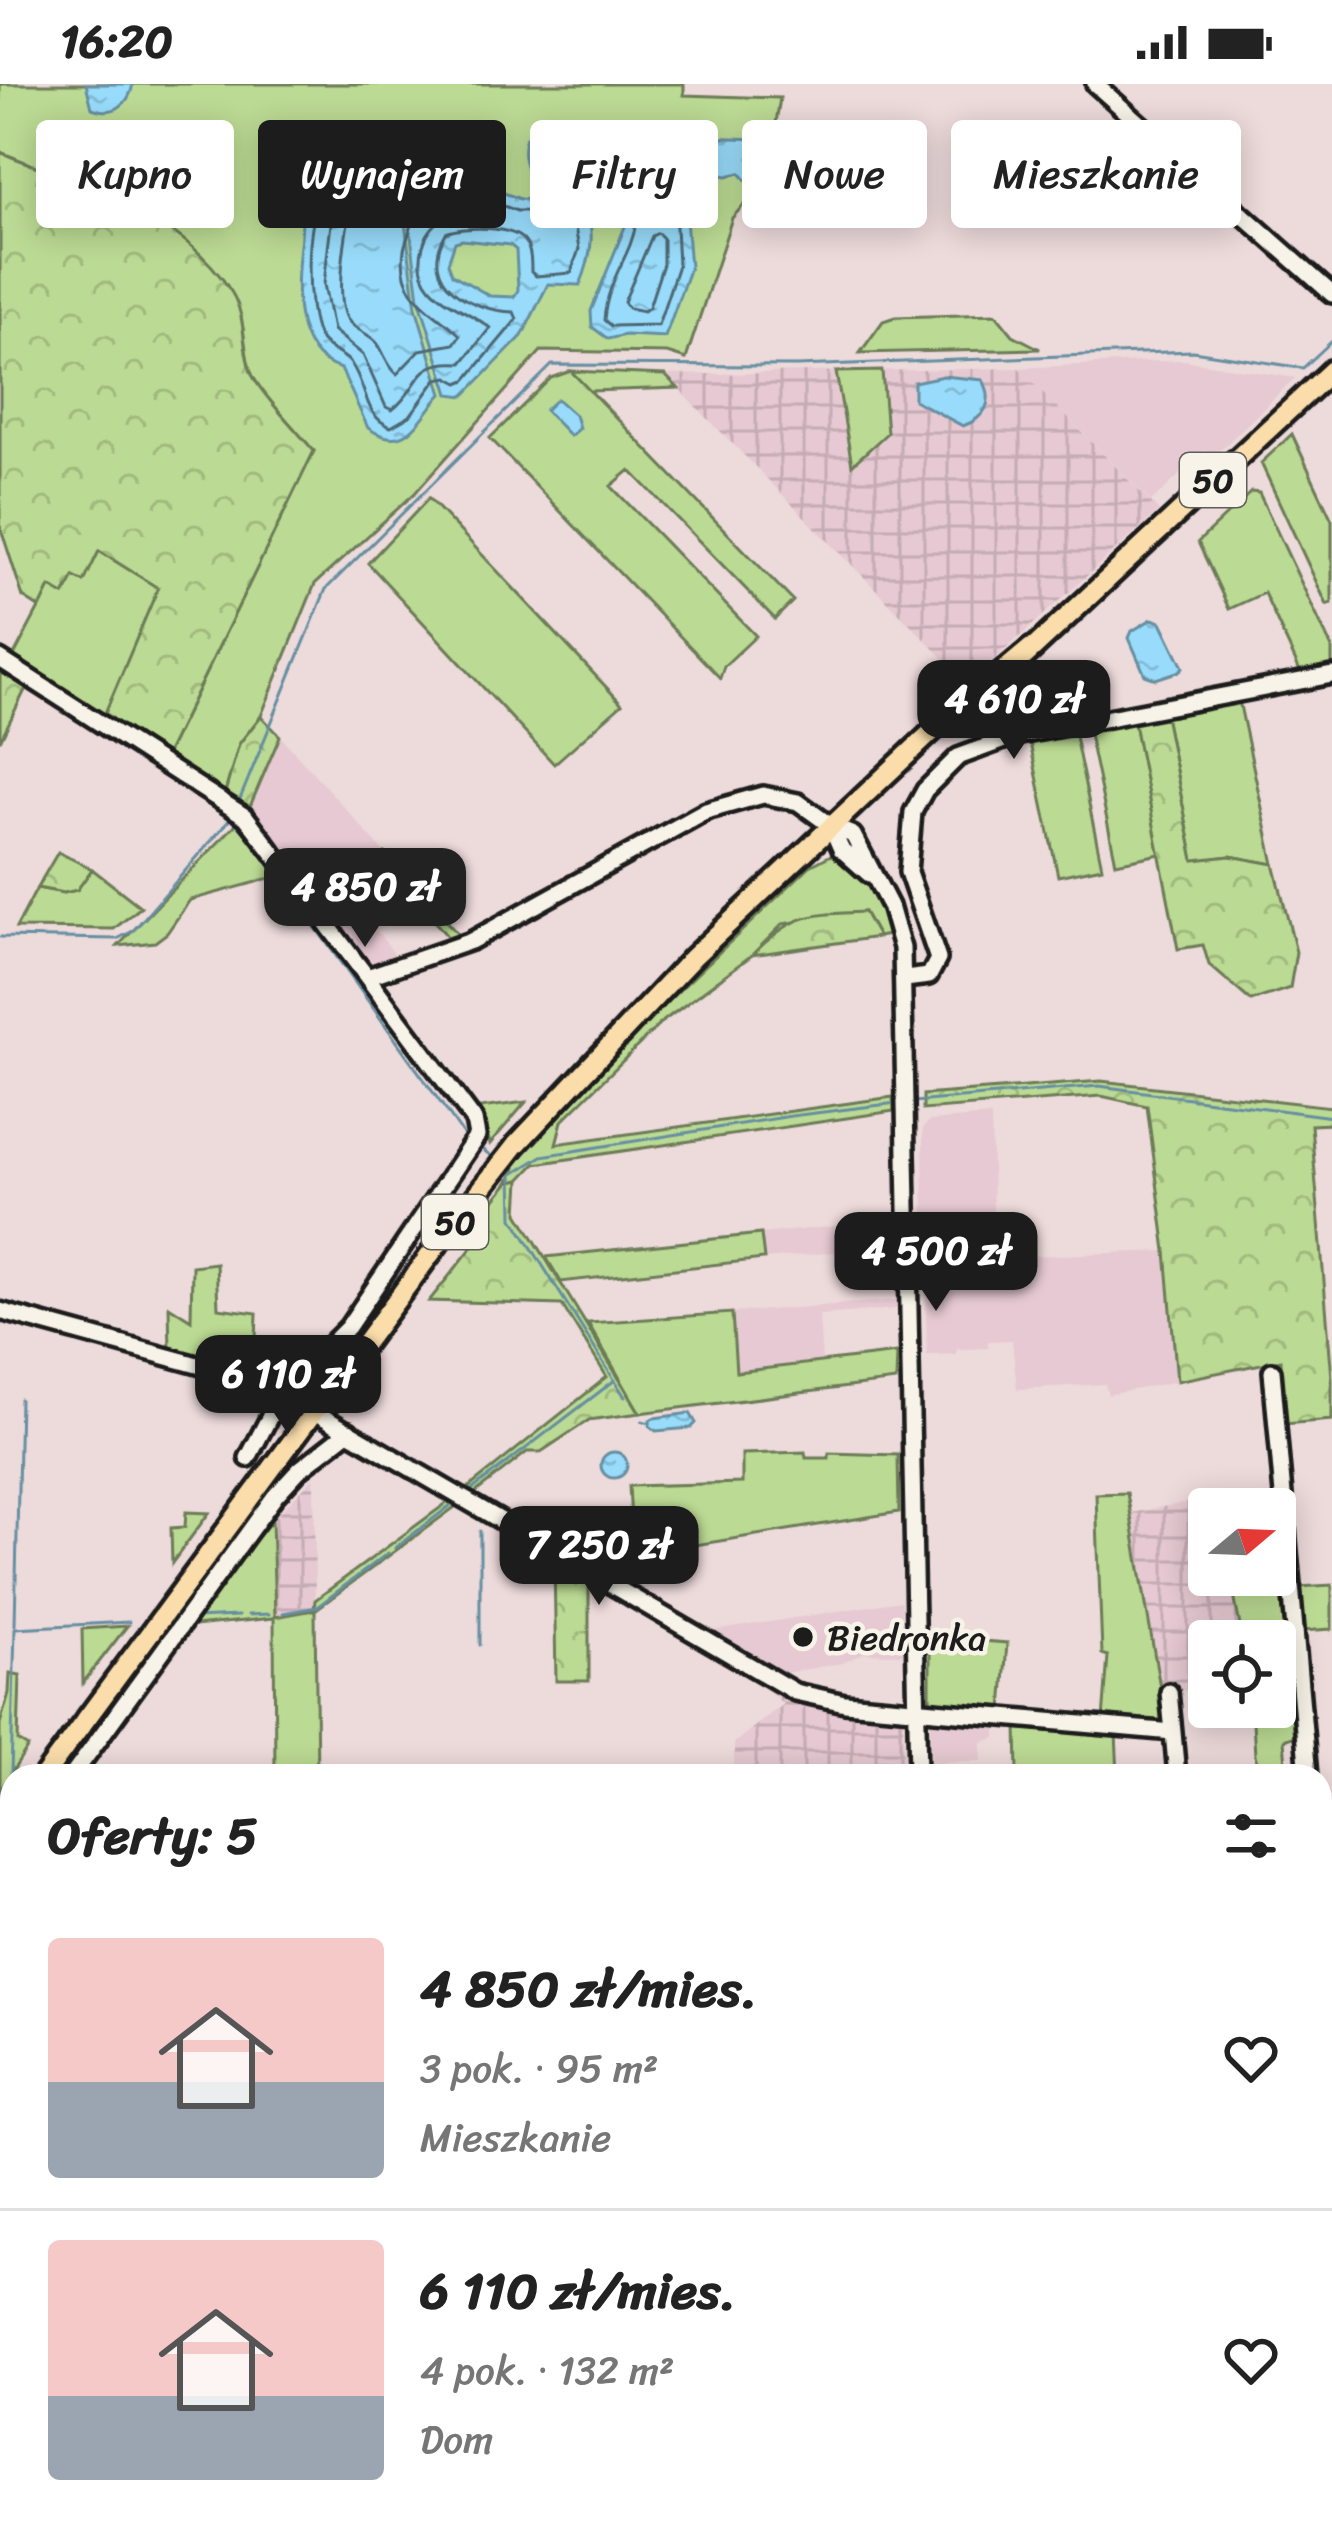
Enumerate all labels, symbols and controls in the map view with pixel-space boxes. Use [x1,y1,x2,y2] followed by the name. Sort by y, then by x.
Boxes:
[60,2,173,82] text: 16:20
[36,120,234,228] chip: Kupno
[258,120,506,228] chip: Wynajem
[530,120,718,228] chip: Filtry
[742,120,927,228] chip: Nowe
[951,120,1241,228] chip: Mieszkanie
[1180,453,1246,507] road number: 50
[890,660,1138,762] pin: 4 610 zł
[944,664,1084,733] text: 4 610 zł
[241,848,489,950] pin: 4 850 zł
[291,852,439,921] text: 4 850 zł
[422,1195,488,1249] road number: 50
[812,1212,1060,1314] pin: 4 500 zł
[861,1216,1011,1285] text: 4 500 zł
[164,1335,412,1437] pin: 6 110 zł
[222,1339,354,1408] text: 6 110 zł
[1188,1488,1296,1596] north arrow
[1188,1488,1296,1728] map controls
[475,1506,723,1608] pin: 7 250 zł
[527,1510,671,1579] text: 7 250 zł
[827,1606,986,1670] place label: Biedronka
[1188,1620,1296,1728] button: locate
[790,1624,816,1650] marker: Biedronka
[48,1791,258,1881] text: Oferty: 5
[1218,1803,1284,1869] icon: filters
[420,1944,757,2034] text: 4 850 zł/mies.
[144,1986,288,2130] icon: home
[1218,2025,1284,2091] icon: heart
[420,2034,658,2103] text: 3 pok. · 95 m²
[420,2103,611,2172] text: Mieszkanie
[420,2246,736,2336] text: 6 110 zł/mies.
[144,2288,288,2432] icon: home
[1218,2327,1284,2393] icon: heart
[420,2336,674,2405] text: 4 pok. · 132 m²
[420,2405,493,2474] text: Dom

